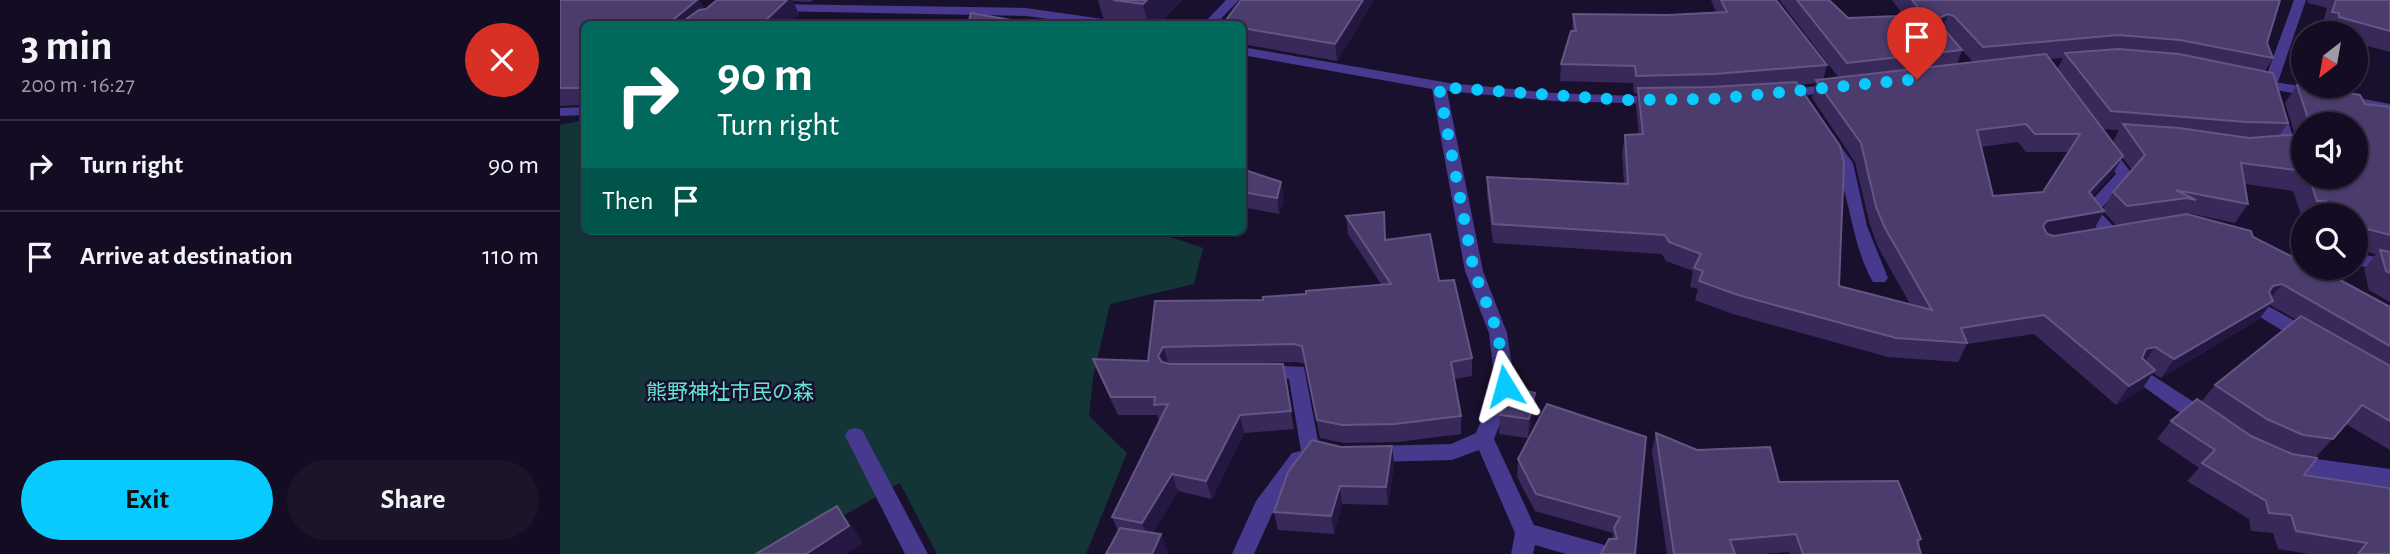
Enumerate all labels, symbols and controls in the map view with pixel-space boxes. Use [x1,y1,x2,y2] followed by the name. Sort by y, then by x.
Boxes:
[1887,7,1947,79] pin
[1898,18,1936,56] icon: arrive
[2291,21,2368,98] north arrow
[2291,21,2368,280] map controls
[465,23,539,97] button: close
[21,25,113,67] text: 3 min
[602,49,693,140] icon: right
[717,51,813,100] text: 90 m
[21,74,135,97] text: 200 m · 16:27
[717,109,839,141] text: Turn right
[2291,112,2368,189] button: sound
[21,147,59,185] icon: right
[80,152,183,178] text: Turn right
[488,152,539,178] text: 90 m
[667,182,705,220] icon: arrive
[602,188,653,214] text: Then
[2291,203,2368,280] button: search
[21,238,59,276] icon: arrive
[80,243,293,269] text: Arrive at destination
[482,243,539,269] text: 110 m
[1468,349,1542,423] position arrow
[646,381,814,403] park label: 熊野神社市民の森
[21,460,273,540] button: Exit
[287,460,539,540] button: Share

